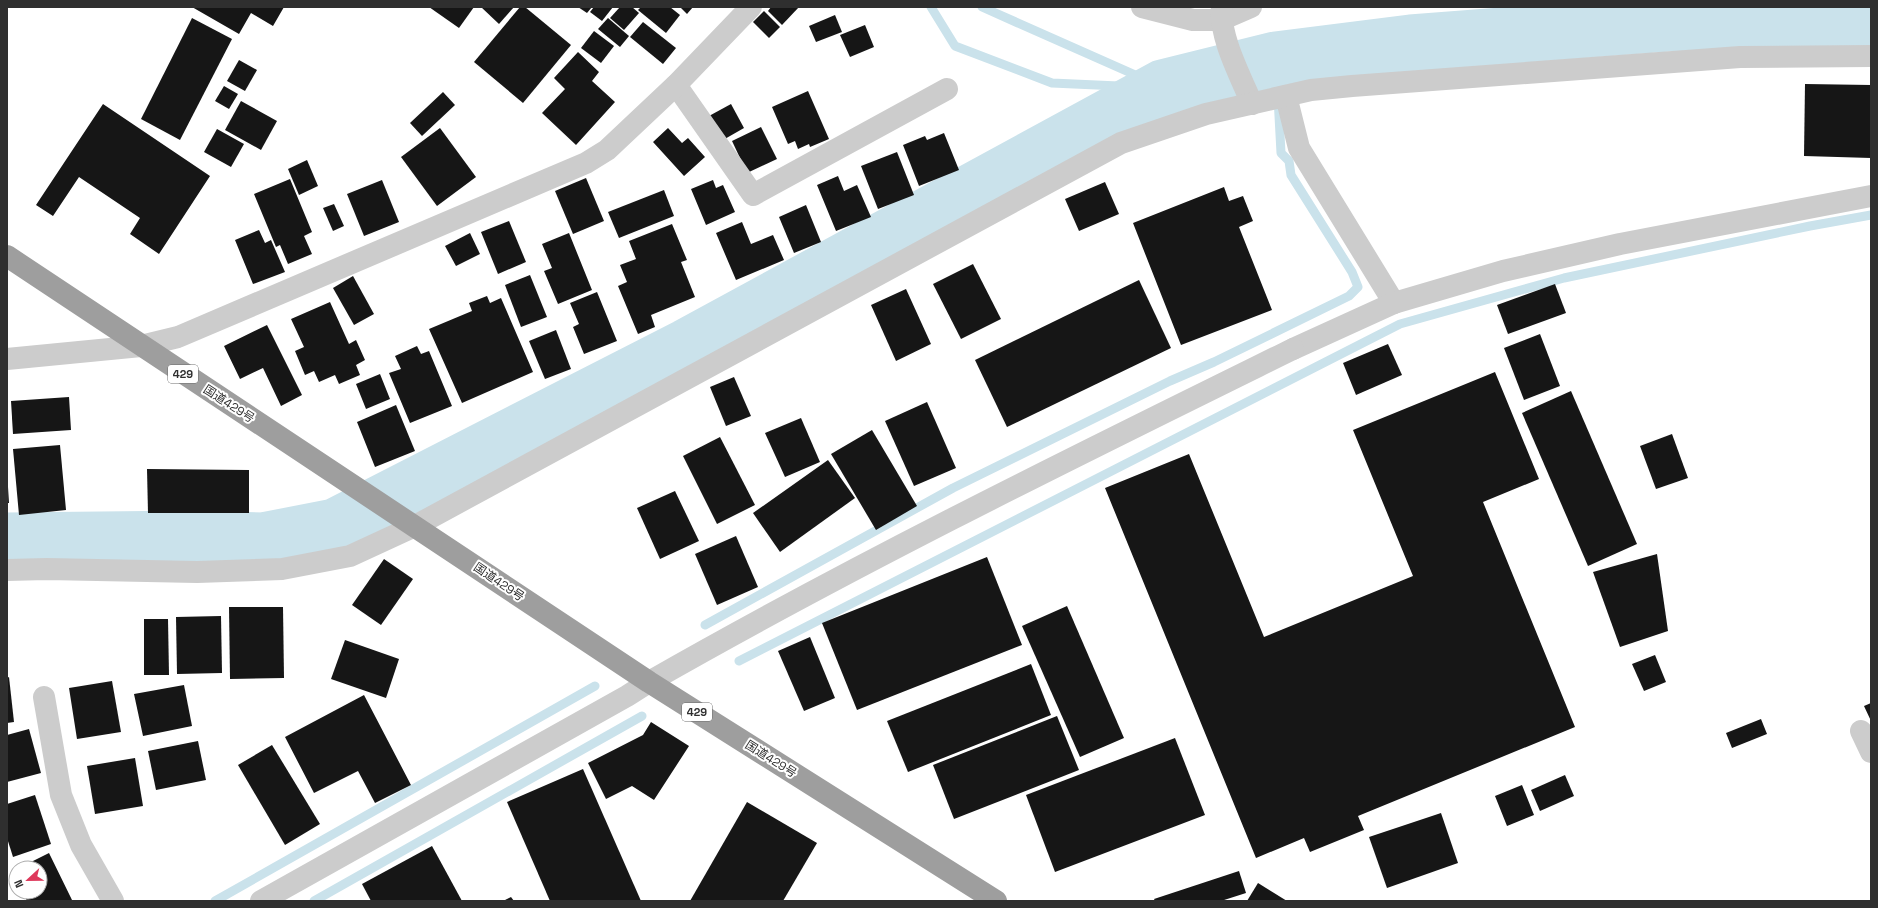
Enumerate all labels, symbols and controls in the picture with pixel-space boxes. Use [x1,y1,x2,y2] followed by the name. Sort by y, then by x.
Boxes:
[168,365,198,383] road number: 429
[200,381,258,427] street label: 国道429号
[470,559,528,605] street label: 国道429号
[682,703,712,721] road number: 429
[742,737,800,781] street label: 国道429号
[8,860,48,900] north arrow
[11,878,27,890] text: N

